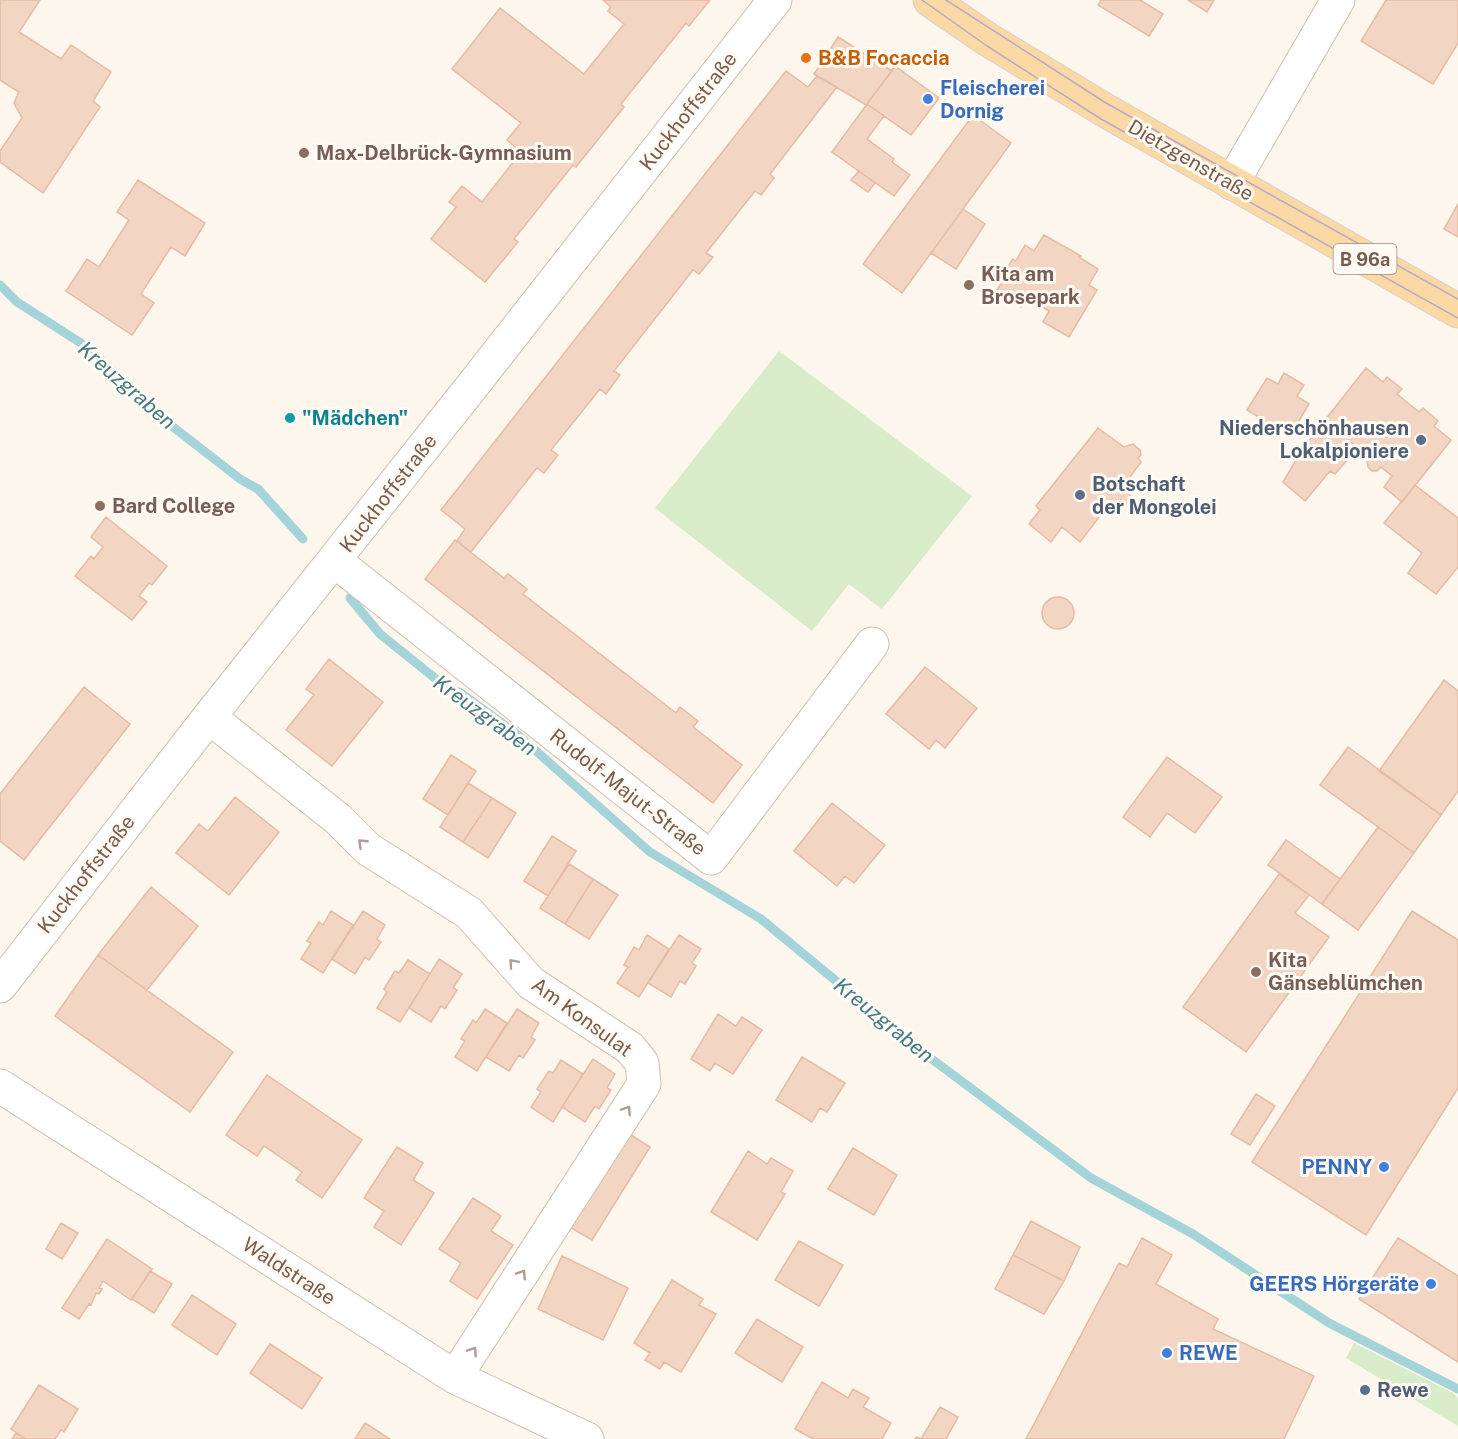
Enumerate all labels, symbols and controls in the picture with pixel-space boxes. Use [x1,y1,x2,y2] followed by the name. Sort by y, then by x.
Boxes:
[818,46,949,70] place label: B&B Focaccia
[634,47,742,175] street label: Kuckhoffstraße
[799,51,813,65] marker: B&B Focaccia
[940,76,1045,123] place label: Fleischerei Dornig
[921,92,935,106] marker: Fleischerei Dornig
[1124,114,1258,206] street label: Dietzgenstraße
[316,141,572,165] place label: Max-Delbrück-Gymnasium
[297,146,311,160] marker: Max-Delbrück-Gymnasium
[1334,244,1396,274] road number: B 96a
[981,262,1080,309] place label: Kita am Brosepark
[962,278,976,292] marker: Kita am Brosepark
[73,336,181,434] water label: Kreuzgraben
[302,406,408,430] place label: "Mädchen"
[283,411,297,425] marker: "Mädchen"
[1219,416,1409,463] place label: Niederschönhausen Lokalpioniere
[334,429,442,557] street label: Kuckhoffstraße
[1414,433,1428,447] marker: Niederschönhausen Lokalpioniere
[1092,472,1217,519] place label: Botschaft der Mongolei
[1073,488,1087,502] marker: Botschaft der Mongolei
[112,494,235,518] place label: Bard College
[93,499,107,513] marker: Bard College
[429,669,541,761] water label: Kreuzgraben
[545,724,711,860] street label: Rudolf-Majut-Straße
[32,810,140,938] street label: Kuckhoffstraße
[359,839,369,850] one-way arrow
[1268,948,1423,995] place label: Kita Gänseblümchen
[509,960,520,970] one-way arrow
[1249,965,1263,979] marker: Kita Gänseblümchen
[527,972,637,1062] street label: Am Konsulat
[829,972,939,1068] water label: Kreuzgraben
[620,1106,631,1117] one-way arrow
[1302,1155,1373,1179] place label: PENNY
[1377,1160,1391,1174] marker: PENNY
[238,1232,340,1310] street label: Waldstraße
[515,1270,526,1281] one-way arrow
[1249,1272,1419,1296] place label: GEERS Hörgeräte
[1424,1277,1438,1291] marker: GEERS Hörgeräte
[1179,1341,1238,1365] place label: REWE
[1160,1346,1174,1360] marker: REWE
[466,1347,477,1358] one-way arrow
[1377,1378,1429,1402] place label: Rewe
[1358,1383,1372,1397] marker: Rewe

